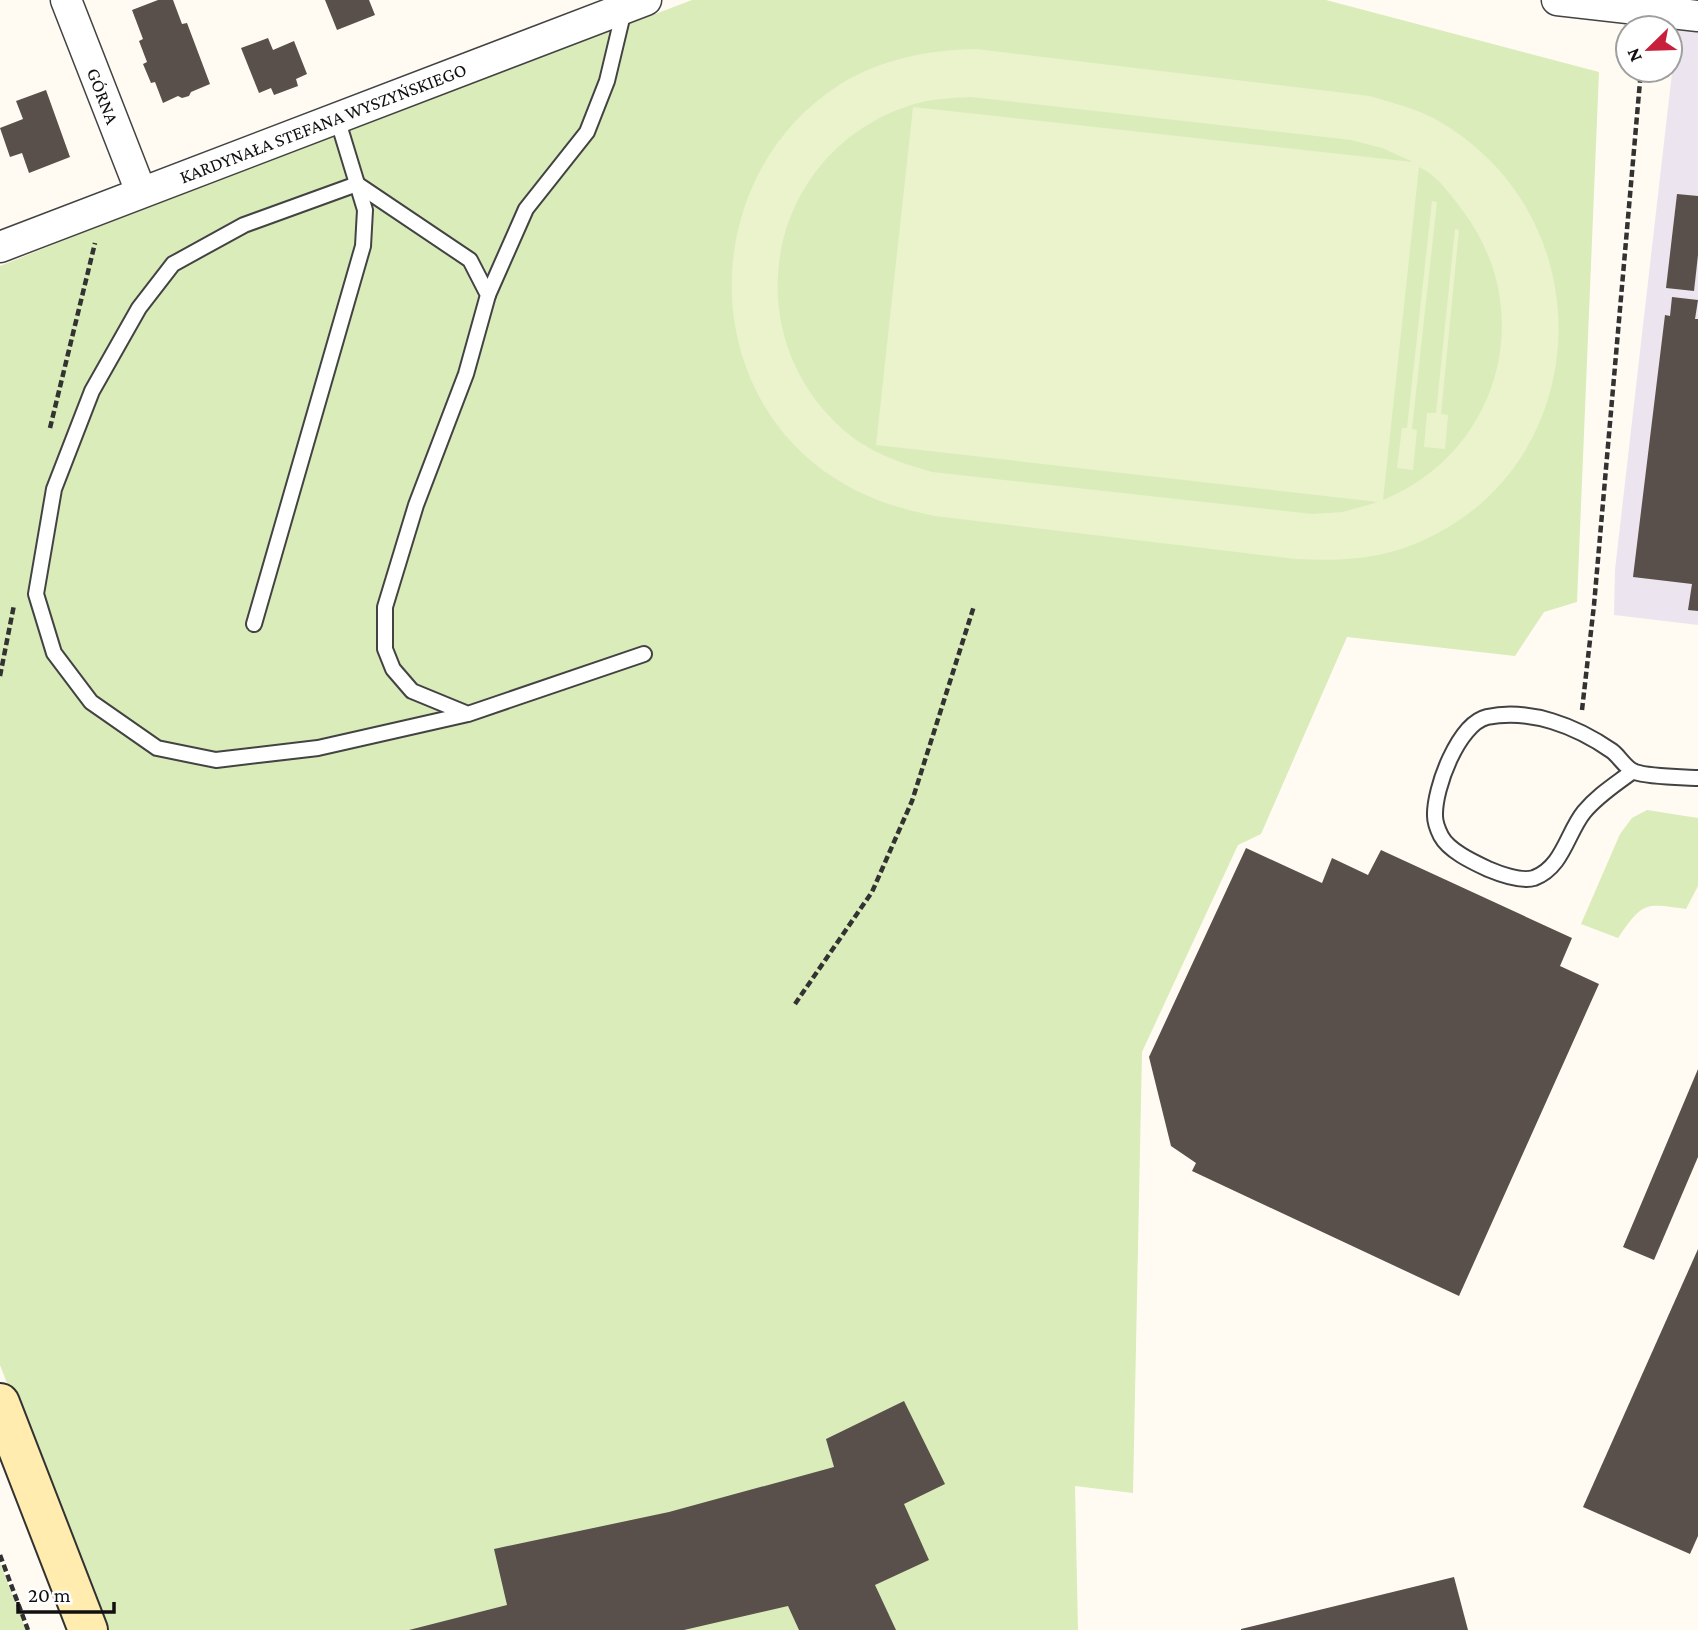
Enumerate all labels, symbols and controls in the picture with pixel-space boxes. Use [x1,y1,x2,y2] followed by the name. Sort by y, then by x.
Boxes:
[1614,14,1684,84] north arrow
[1622,45,1646,66] text: N
[177,59,469,187] street label: KARDYNAŁA STEFANA WYSZYŃSKIEGO
[83,65,123,127] street label: GÓRNA
[18,1570,114,1614] scale bar
[28,1583,71,1607] text: 20 m

